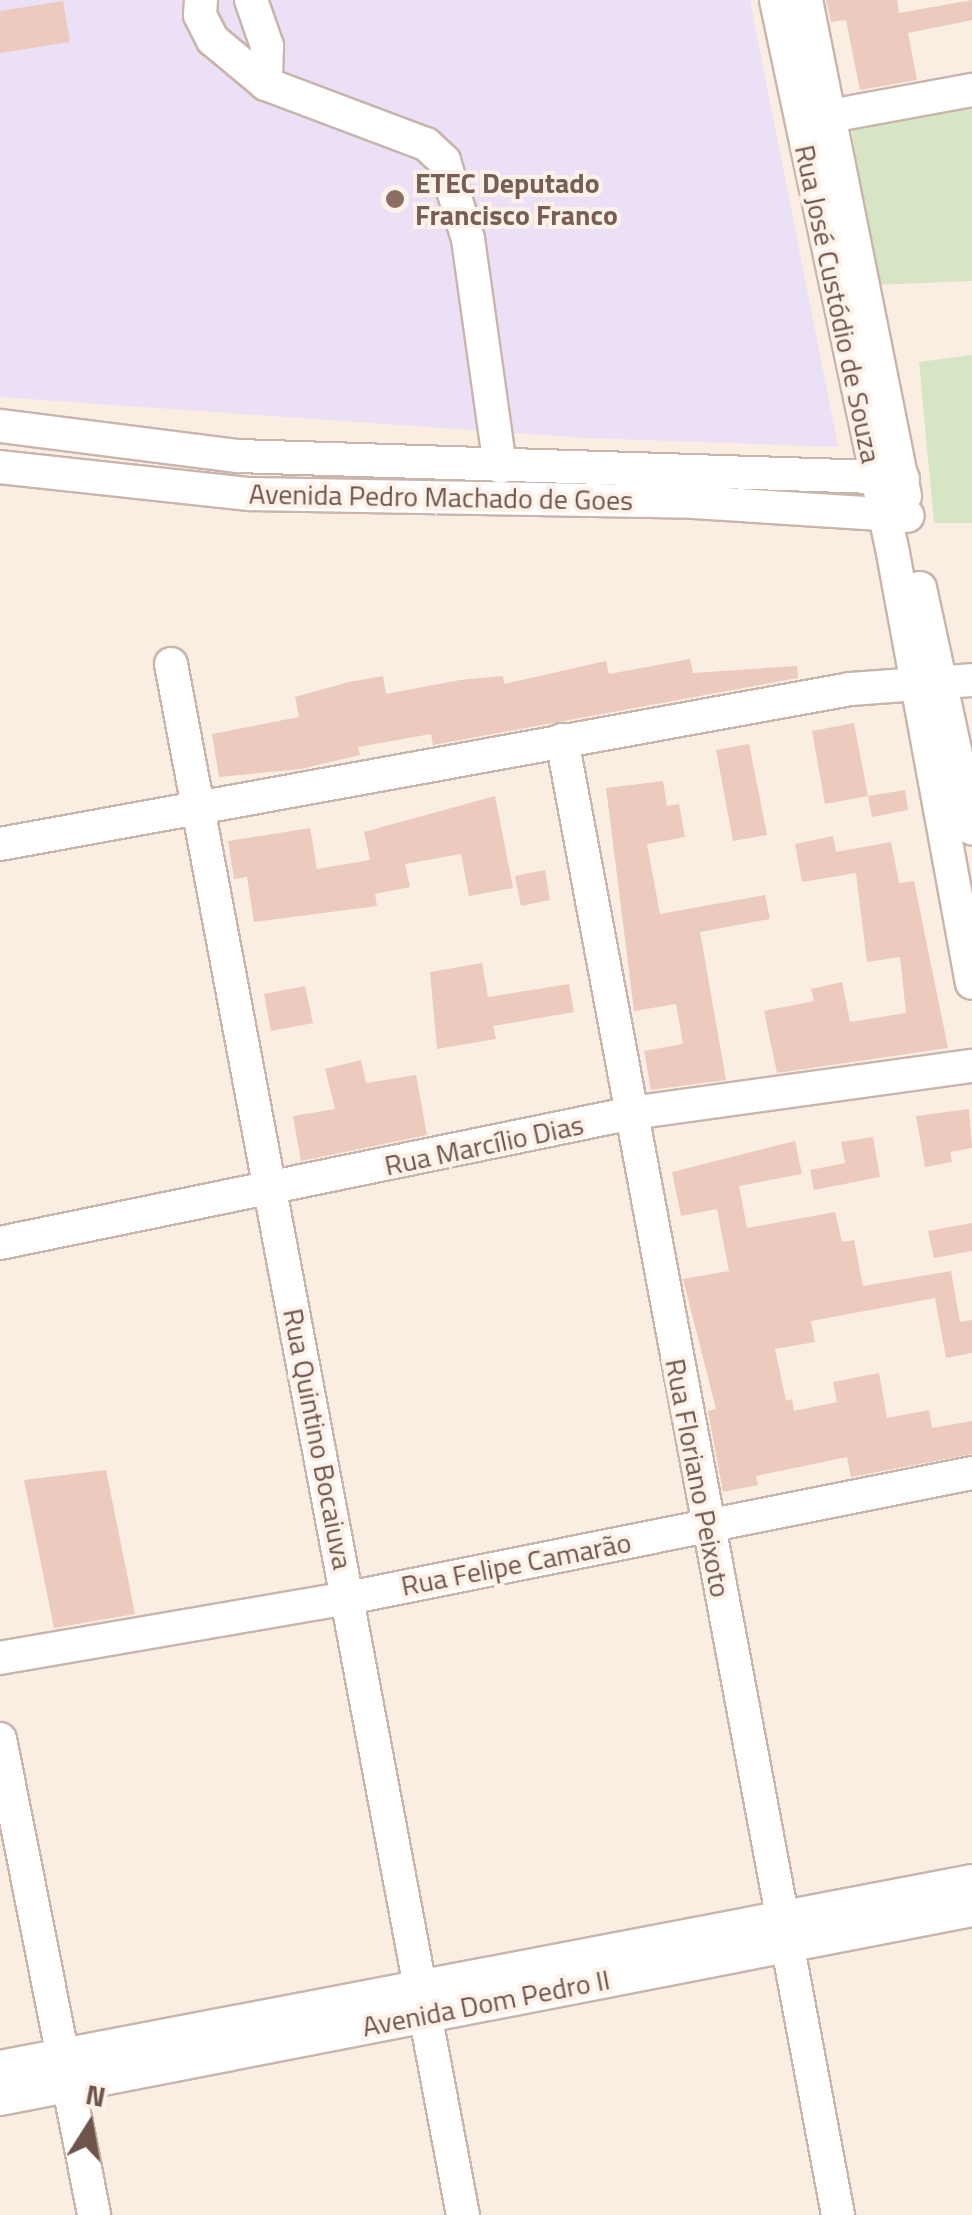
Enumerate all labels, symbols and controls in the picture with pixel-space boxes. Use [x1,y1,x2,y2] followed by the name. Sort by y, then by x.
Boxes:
[788,142,888,466] street label: Rua José Custódio de Souza
[415,166,618,232] place label: ETEC Deputado Francisco Franco
[384,188,406,210] marker: ETEC Deputado Francisco Franco
[249,477,633,517] street label: Avenida Pedro Machado de Goes
[381,1108,587,1182] street label: Rua Marcílio Dias
[276,1306,360,1572] street label: Rua Quintino Bocaiuva
[658,1356,738,1600] street label: Rua Floriano Peixoto
[398,1525,634,1603] street label: Rua Felipe Camarão
[359,1962,613,2044] street label: Avenida Dom Pedro II
[82,2072,109,2118] text: N
[40,2075,140,2175] north arrow

